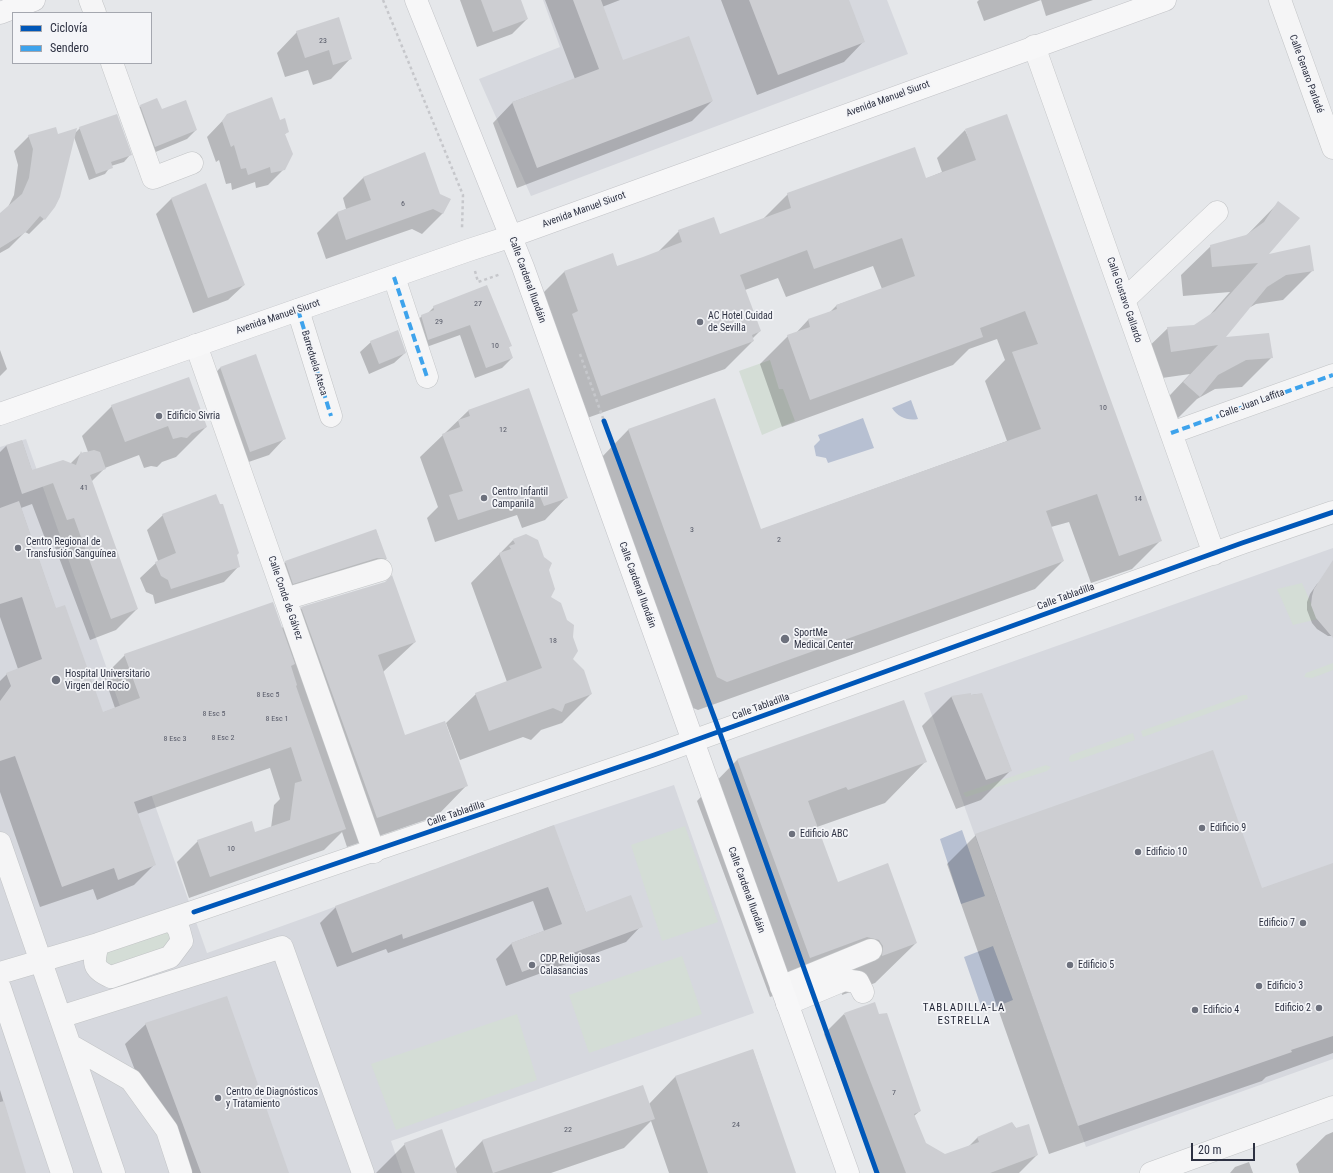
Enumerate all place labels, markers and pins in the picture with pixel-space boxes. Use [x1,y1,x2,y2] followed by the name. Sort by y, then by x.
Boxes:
[708,310,773,334] place label: AC Hotel Cuidad de Sevilla
[695,317,705,327] marker: AC Hotel Cuidad de Sevilla
[167,410,220,422] place label: Edificio Sivria
[154,411,164,421] marker: Edificio Sivria
[492,486,548,510] place label: Centro Infantil Campanila
[479,493,489,503] marker: Centro Infantil Campanila
[26,536,116,560] place label: Centro Regional de Transfusión Sanguínea
[13,543,23,553] marker: Centro Regional de Transfusión Sanguínea
[794,627,853,650] place label: SportMe Medical Center
[779,633,791,645] marker: SportMe Medical Center
[65,668,150,692] place label: Hospital Universitario Virgen del Rocío
[50,674,62,686] marker: Hospital Universitario Virgen del Rocío
[1210,822,1246,834] place label: Edificio 9
[1197,823,1207,833] marker: Edificio 9
[800,828,848,840] place label: Edificio ABC
[787,829,797,839] marker: Edificio ABC
[1146,846,1187,858] place label: Edificio 10
[1133,847,1143,857] marker: Edificio 10
[1259,917,1295,929] place label: Edificio 7
[1298,918,1308,928] marker: Edificio 7
[540,953,600,976] place label: CDP Religiosas Calasancias
[1078,959,1114,971] place label: Edificio 5
[527,960,537,970] marker: CDP Religiosas Calasancias
[1065,960,1075,970] marker: Edificio 5
[1267,980,1303,992] place label: Edificio 3
[1254,981,1264,991] marker: Edificio 3
[1275,1002,1311,1014] place label: Edificio 2
[1314,1003,1324,1013] marker: Edificio 2
[1203,1004,1239,1016] place label: Edificio 4
[1190,1005,1200,1015] marker: Edificio 4
[226,1086,318,1110] place label: Centro de Diagnósticos y Tratamiento
[213,1093,223,1103] marker: Centro de Diagnósticos y Tratamiento

